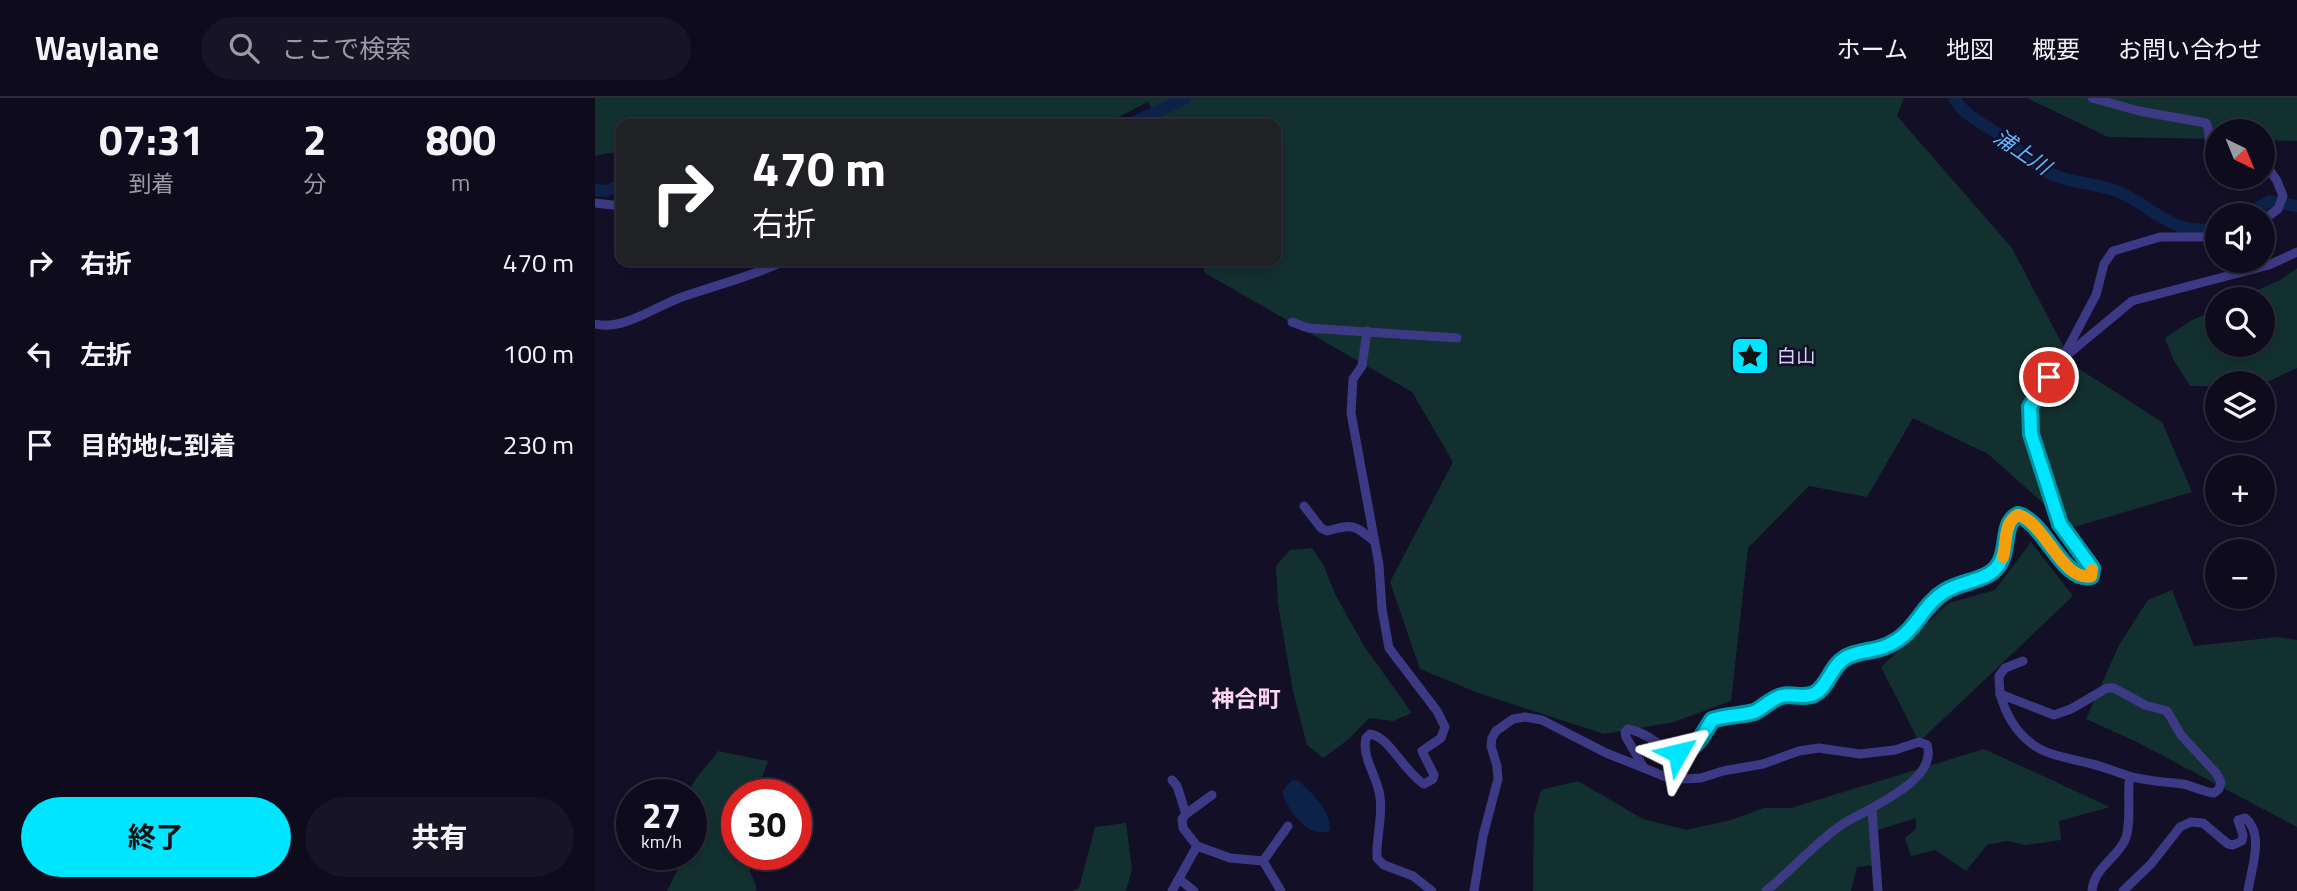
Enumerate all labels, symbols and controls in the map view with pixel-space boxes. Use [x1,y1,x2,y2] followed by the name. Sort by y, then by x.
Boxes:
[201,17,691,80] search box
[35,23,159,73] text: Waylane
[225,29,263,67] icon: search
[281,29,411,68] text: ここで検索
[1837,31,1908,67] text: ホーム
[1946,31,1994,67] text: 地図
[2032,31,2080,67] text: 概要
[2118,31,2262,67] text: お問い合わせ
[99,107,204,171] text: 07:31
[303,107,326,171] text: 2
[425,107,496,171] text: 800
[2205,119,2275,189] north arrow
[2205,119,2275,609] map controls
[1987,120,2059,183] water label: 浦上川
[752,130,886,205] text: 470 m
[637,147,728,238] icon: right
[451,165,470,200] text: m
[128,166,174,201] text: 到着
[303,166,326,201] text: 分
[752,199,816,247] text: 右折
[2205,203,2275,273] button: sound
[503,243,574,282] text: 470 m
[21,244,59,282] icon: right
[80,244,132,283] text: 右折
[2205,287,2275,357] button: search
[503,334,574,373] text: 100 m
[21,335,59,373] icon: left
[80,335,132,374] text: 左折
[1729,335,1771,377] place icon: 白山
[1777,341,1815,370] place label: 白山
[2019,347,2079,407] pin
[2030,358,2068,396] icon: arrive
[2205,371,2275,441] button: layers
[503,425,574,464] text: 230 m
[21,426,59,464] icon: arrive
[80,426,236,465] text: 目的地に到着
[2205,455,2275,525] button: +
[2205,539,2275,609] button: −
[1212,681,1281,716] district label: 神合町
[1641,716,1715,790] position arrow
[721,779,812,870] speed limit sign: 30
[642,788,681,842] text: 27
[21,797,291,877] button: 終了
[305,797,574,877] button: 共有
[641,828,682,855] text: km/h

